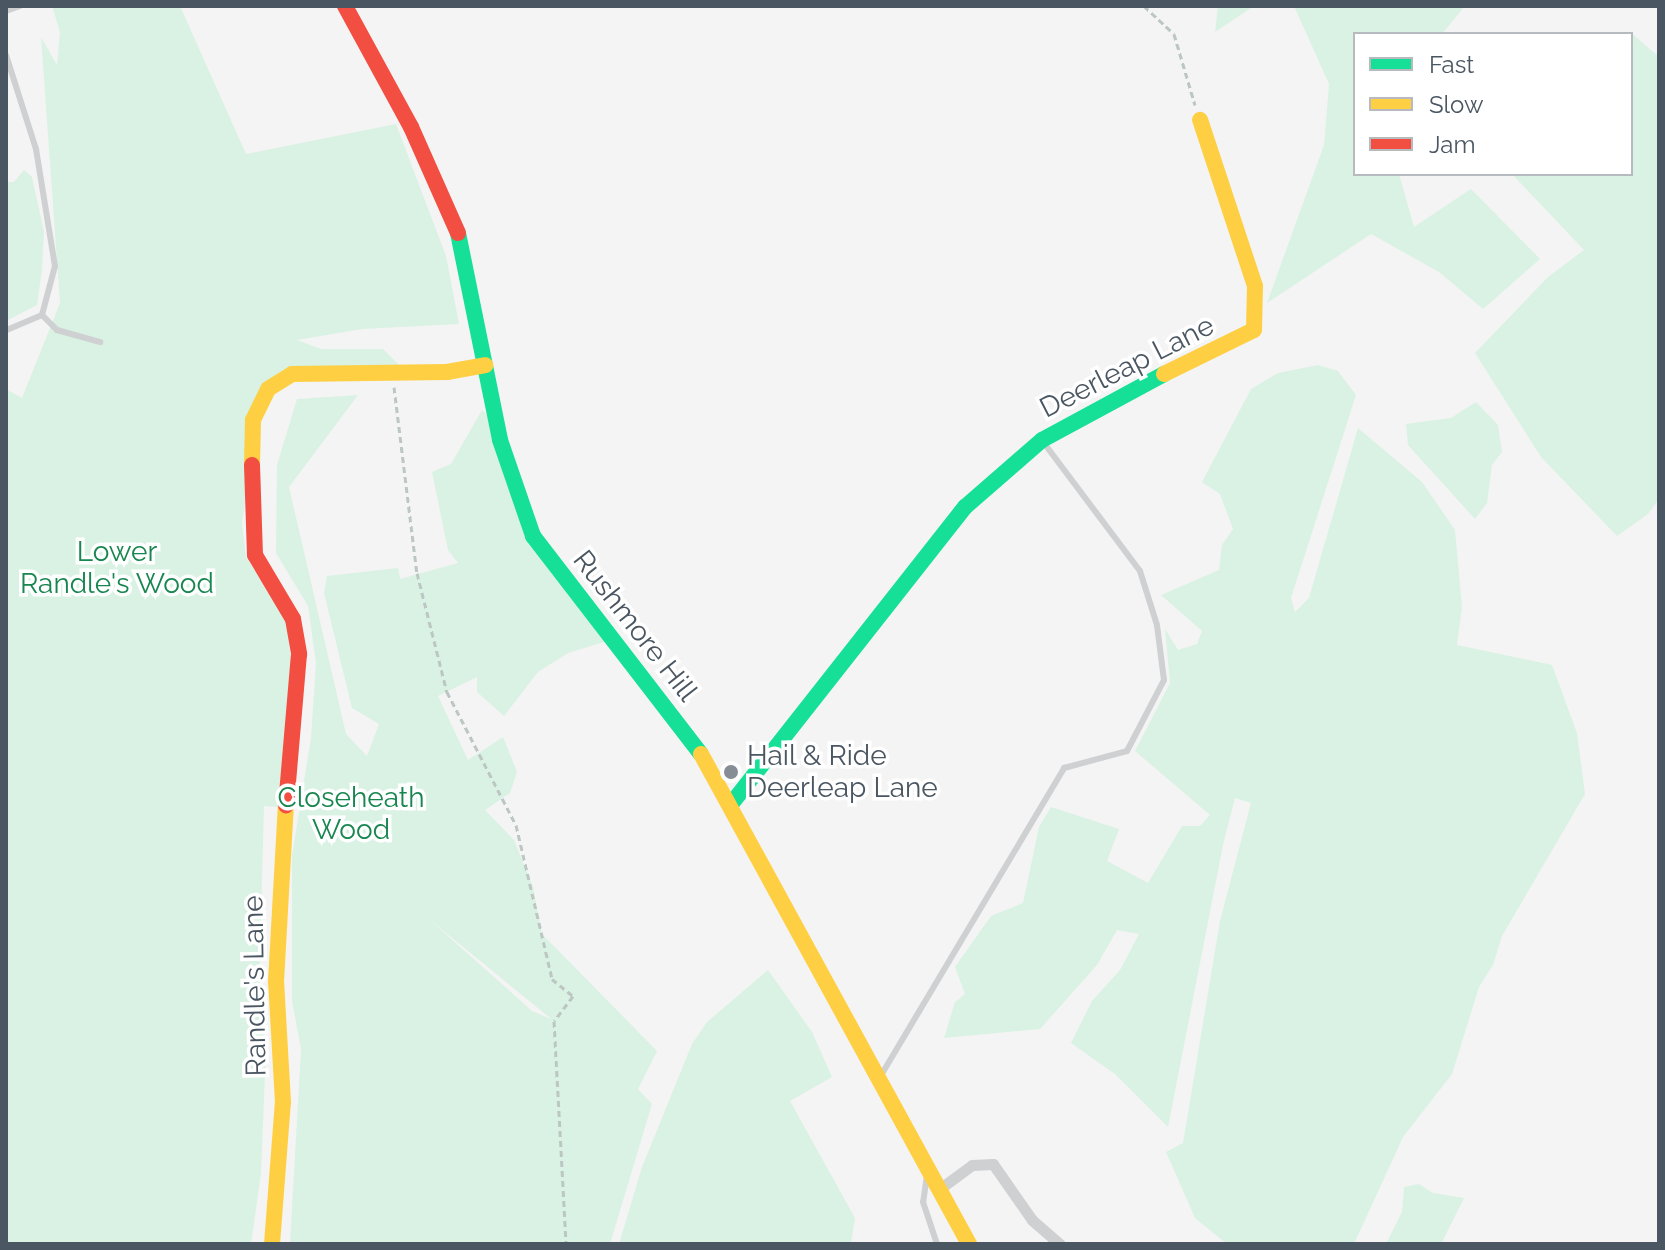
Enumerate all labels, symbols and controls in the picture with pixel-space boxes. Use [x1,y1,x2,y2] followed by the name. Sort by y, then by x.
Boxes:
[1353,32,1633,176] legend
[1429,50,1474,79] text: Fast
[1429,90,1483,119] text: Slow
[1429,130,1475,159] text: Jam
[1034,309,1220,425] street label: Deerleap Lane
[20,535,214,601] park label: Lower Randle's Wood
[566,544,704,708] street label: Rushmore Hill
[747,739,938,805] place label: Hail & Ride Deerleap Lane
[722,763,740,781] marker: Hail & Ride Deerleap Lane
[277,781,425,847] park label: Closeheath Wood
[237,895,273,1077] street label: Randle's Lane

